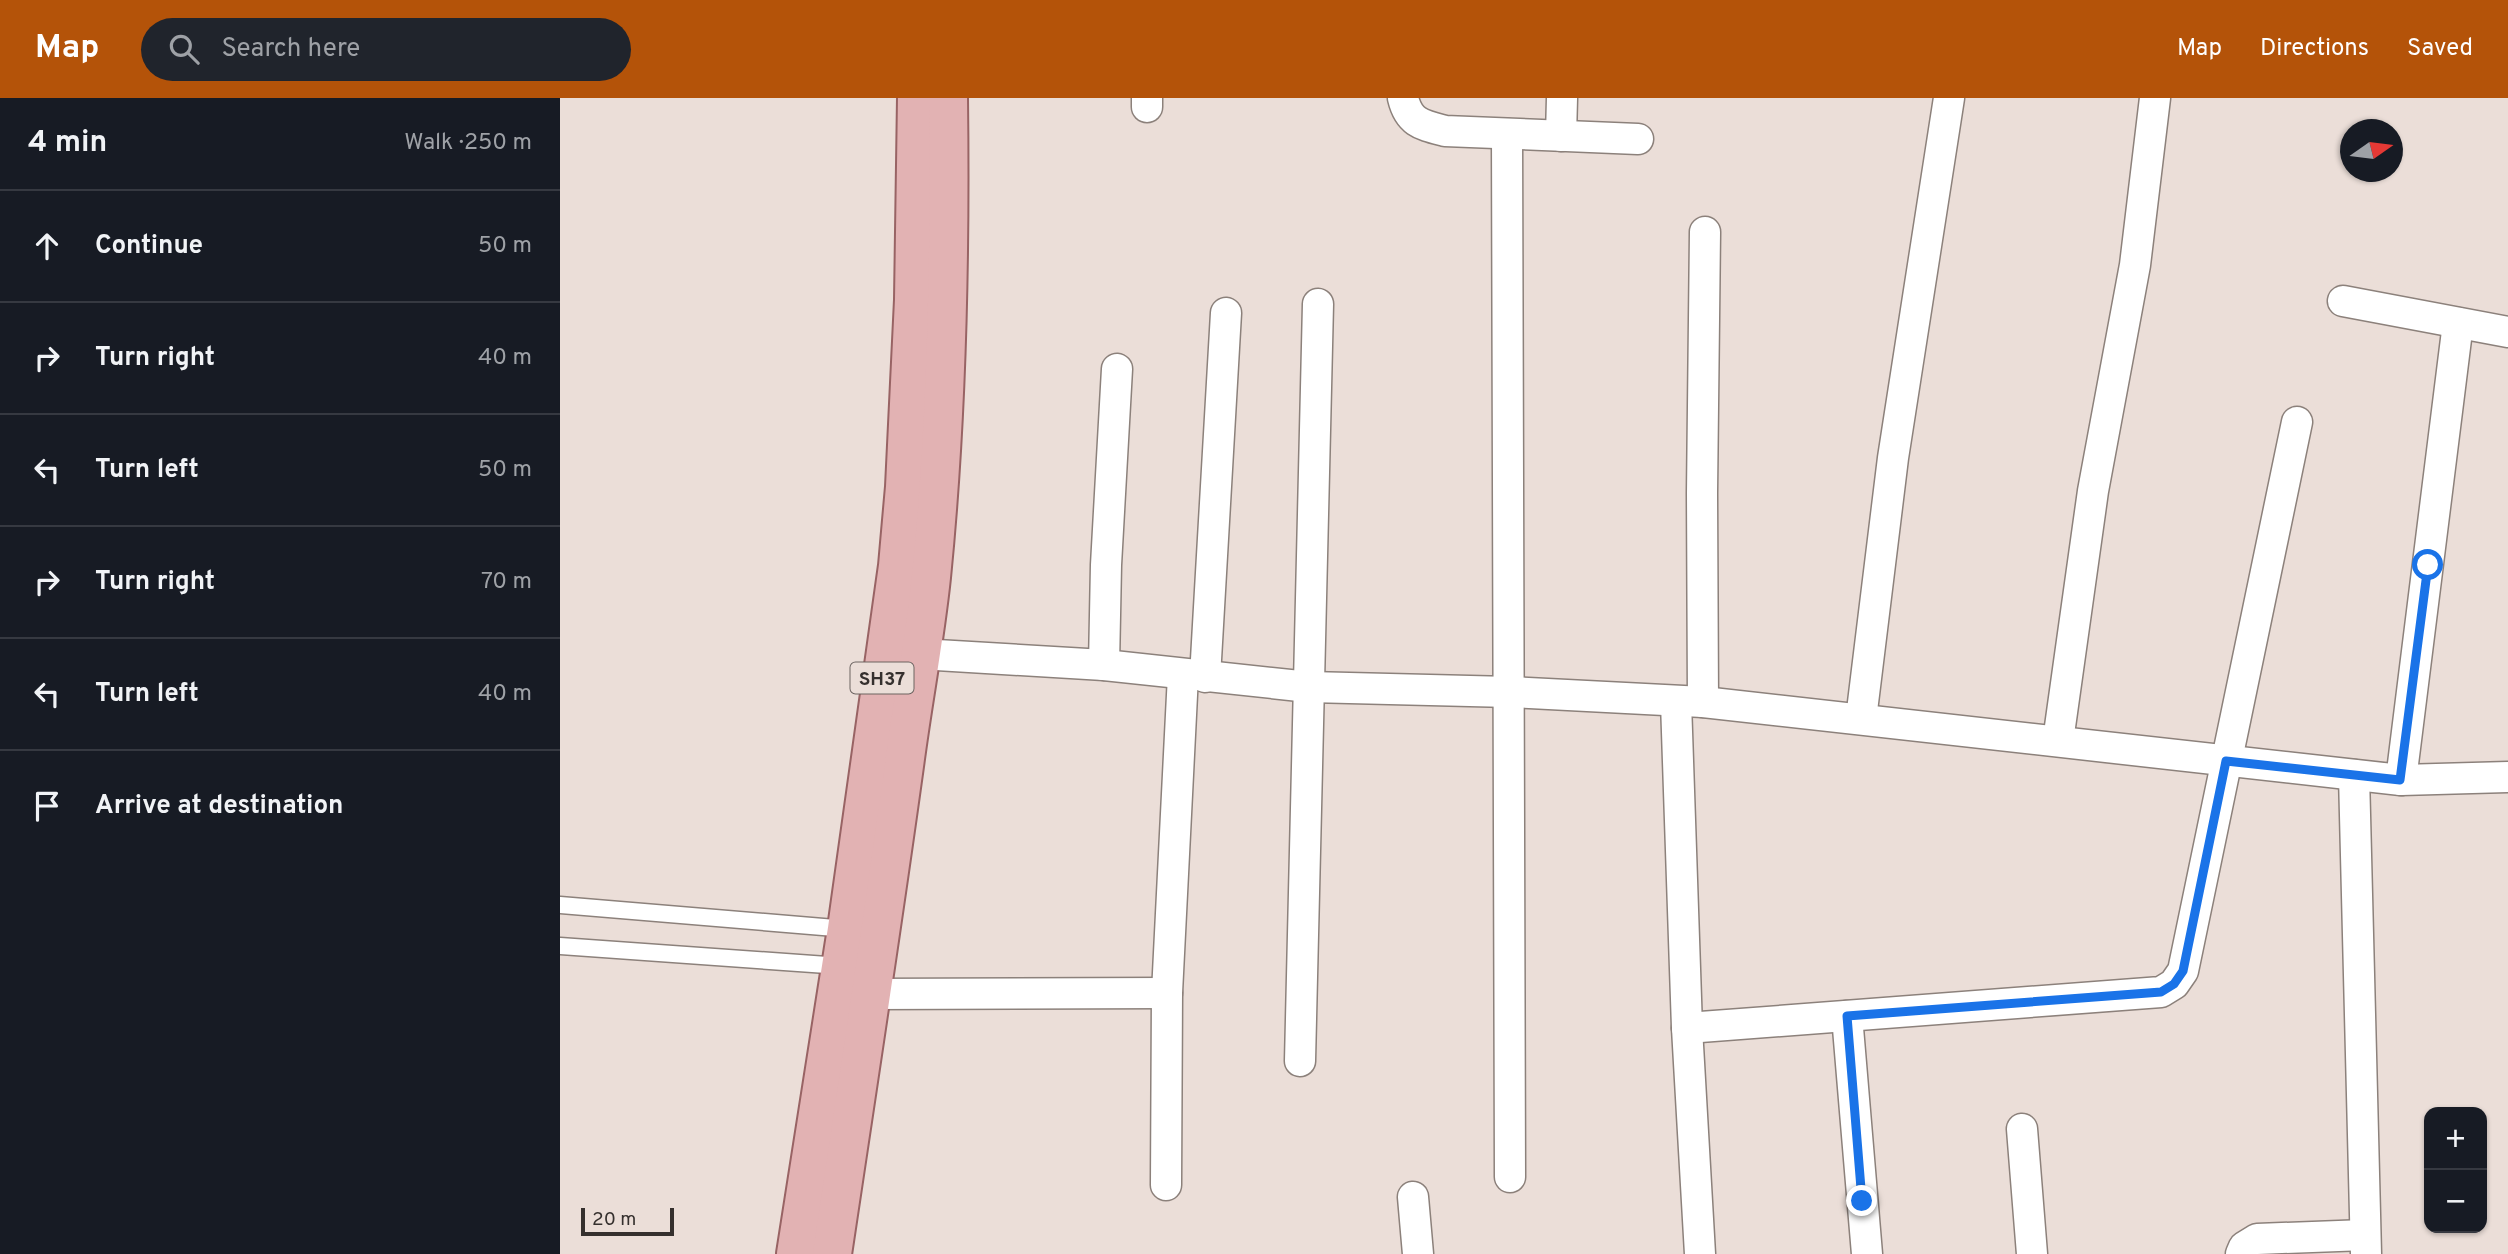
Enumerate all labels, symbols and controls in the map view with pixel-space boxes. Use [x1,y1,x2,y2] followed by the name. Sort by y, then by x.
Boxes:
[141,18,631,81] search box
[35,28,99,70] text: Map
[165,30,203,68] icon: search
[221,33,360,66] text: Search here
[2177,34,2222,64] text: Map
[2260,34,2369,64] text: Directions
[2407,34,2473,64] text: Saved
[2340,119,2403,182] north arrow
[28,125,107,162] text: 4 min
[404,129,532,158] text: Walk · 250 m
[28,227,66,265] icon: ahead
[95,230,203,263] text: Continue
[478,232,532,261] text: 50 m
[28,339,66,377] icon: right
[95,342,215,375] text: Turn right
[478,344,532,373] text: 40 m
[28,451,66,489] icon: left
[95,454,199,487] text: Turn left
[478,456,532,485] text: 50 m
[2412,549,2443,580] route start
[28,563,66,601] icon: right
[95,566,215,599] text: Turn right
[481,568,532,597] text: 70 m
[850,663,914,694] road number: SH37
[28,675,66,713] icon: left
[95,678,199,711] text: Turn left
[478,680,532,709] text: 40 m
[28,787,66,825] icon: arrive
[95,790,343,823] text: Arrive at destination
[2424,1107,2487,1233] map controls
[2424,1107,2487,1170] button: +
[2424,1170,2487,1233] button: −
[1846,1185,1877,1216] route end
[581,1205,674,1237] scale bar
[592,1208,636,1232] text: 20 m

